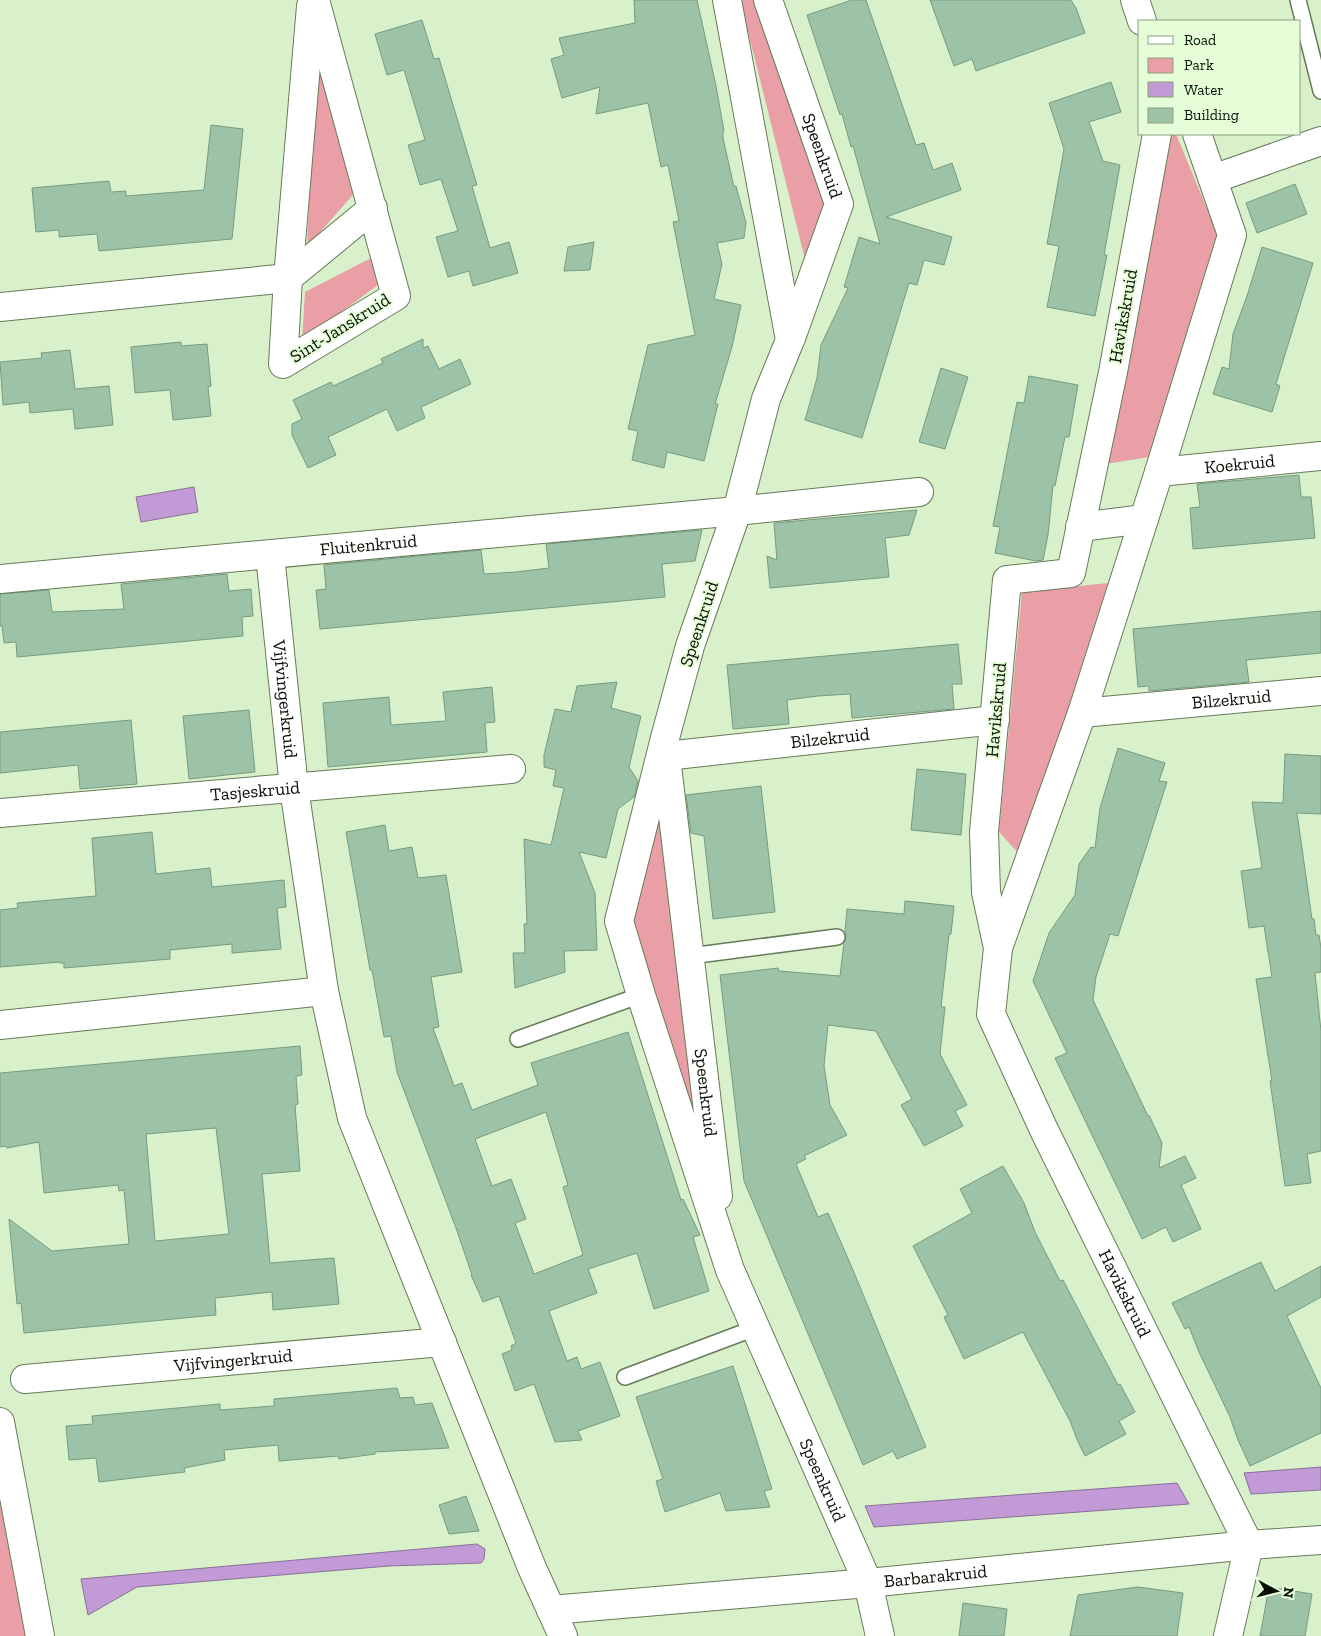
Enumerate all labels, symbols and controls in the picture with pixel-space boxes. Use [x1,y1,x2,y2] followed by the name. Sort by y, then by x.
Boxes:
[1138,20,1301,135] legend
[1184,31,1217,49] text: Road
[1184,56,1214,74] text: Park
[1184,81,1224,99] text: Water
[1184,106,1239,124] text: Building
[797,110,847,201] street label: Speenkruid
[1104,267,1142,365] street label: Havikskruid
[286,288,394,368] street label: Sint-Janskruid
[1203,450,1276,478] street label: Koekruid
[319,530,418,560] street label: Fluitenkruid
[675,578,723,670] street label: Speenkruid
[268,638,302,760] street label: Vijfvingerkruid
[981,662,1011,758] street label: Havikskruid
[1191,685,1272,714] street label: Bilzekruid
[789,723,871,753] street label: Bilzekruid
[209,776,301,806] street label: Tasjeskruid
[690,1047,722,1138] street label: Speenkruid
[1094,1246,1156,1341] street label: Havikskruid
[172,1344,294,1377] street label: Vijfvingerkruid
[795,1435,851,1525] street label: Speenkruid
[883,1560,988,1592] street label: Barbarakruid
[1251,1566,1301,1616] north arrow
[1279,1586,1297,1599] text: N

